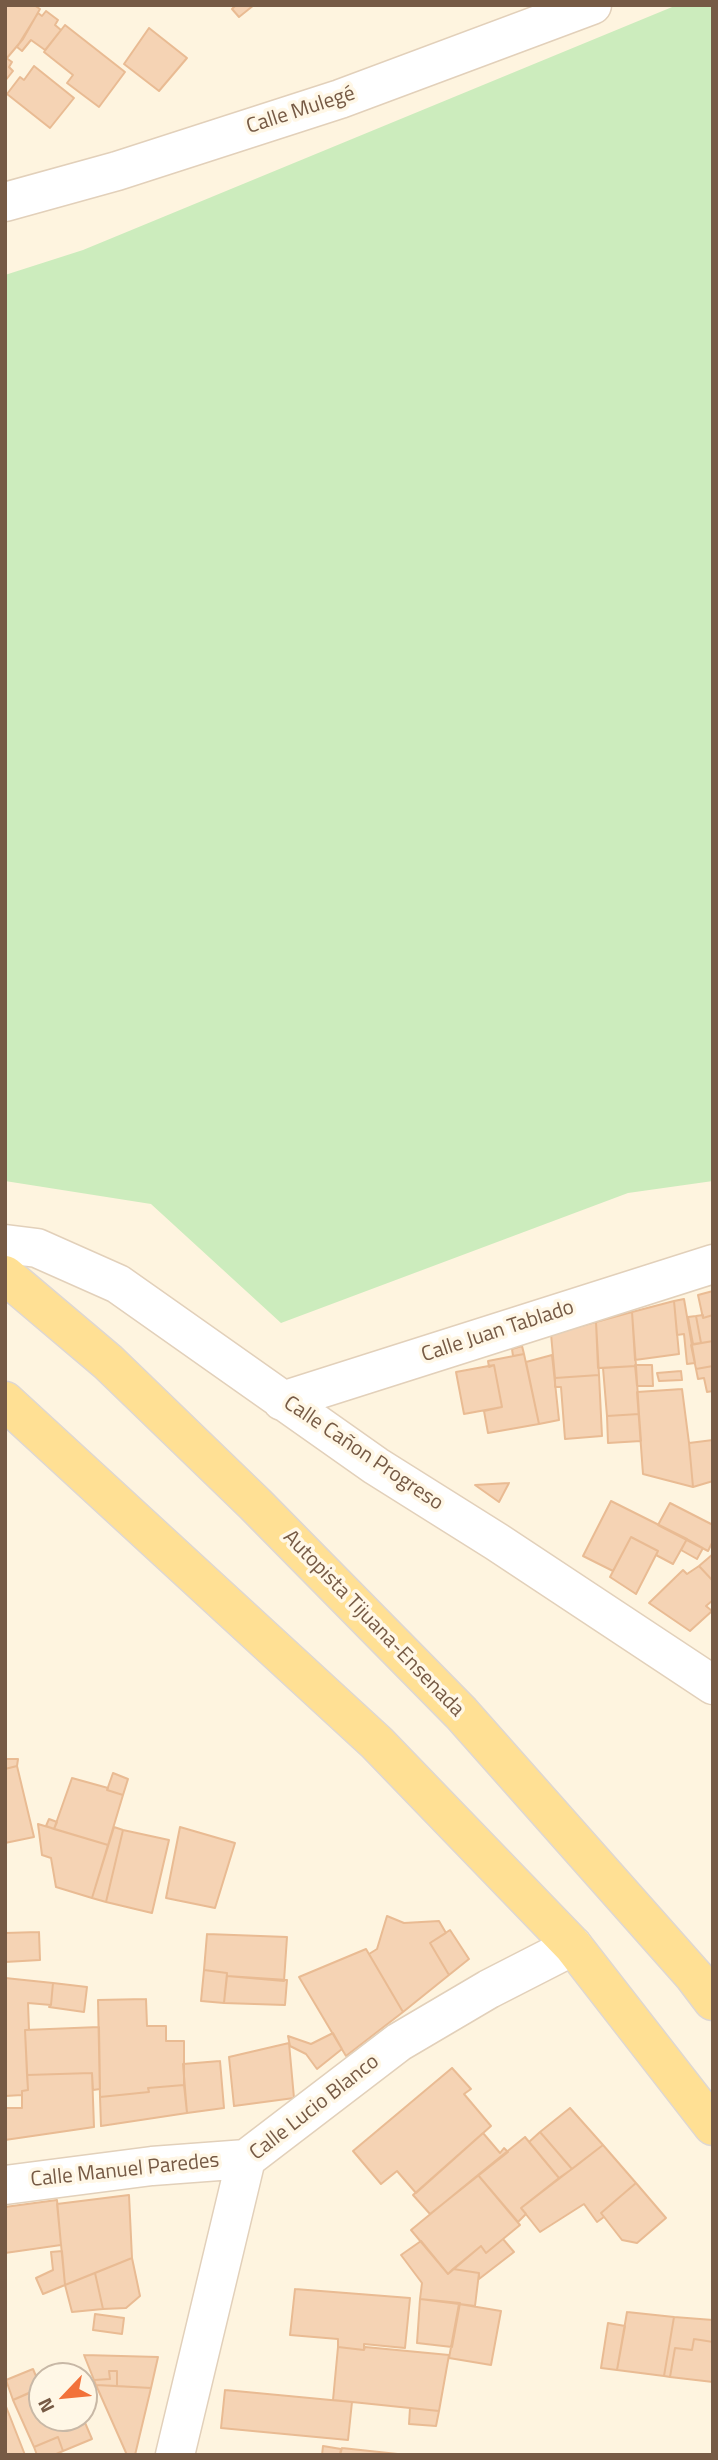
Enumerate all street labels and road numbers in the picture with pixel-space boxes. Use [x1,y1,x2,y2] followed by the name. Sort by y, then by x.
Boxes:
[244,82,358,140] street label: Calle Mulegé
[419,1295,577,1369] street label: Calle Juan Tablado
[278,1391,448,1517] street label: Calle Cañon Progreso
[277,1525,469,1723] street label: Autopista Tijuana-Ensenada
[245,2050,385,2166] street label: Calle Lucio Blanco
[29,2149,221,2193] street label: Calle Manuel Paredes

